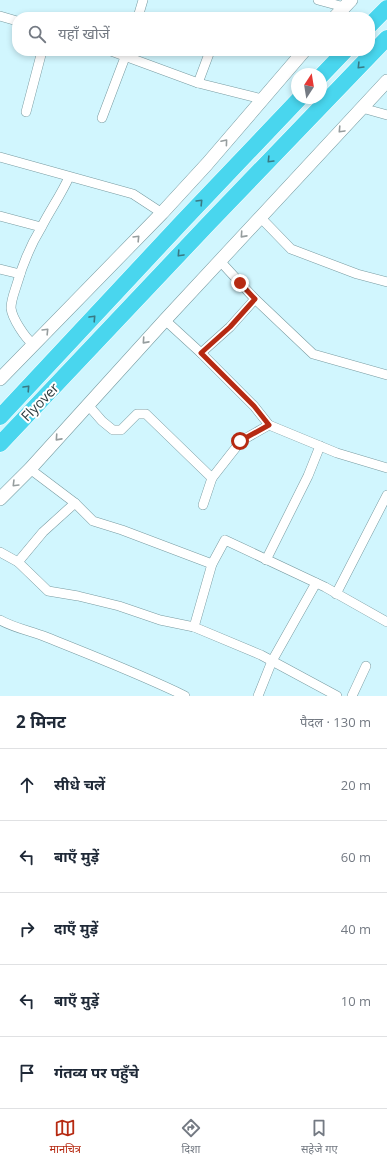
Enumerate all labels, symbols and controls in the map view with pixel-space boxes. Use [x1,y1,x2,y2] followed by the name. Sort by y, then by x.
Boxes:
[12,12,375,56] search box
[26,23,48,45] icon: search
[58,23,110,43] text: यहाँ खोजें
[357,61,365,69] one-way arrow
[291,68,327,104] north arrow
[338,125,346,133] one-way arrow
[220,139,227,147] one-way arrow
[267,155,275,163] one-way arrow
[196,200,203,207] one-way arrow
[241,231,248,238] one-way arrow
[133,235,140,243] one-way arrow
[177,249,185,257] one-way arrow
[231,274,249,292] route end
[88,315,95,323] one-way arrow
[41,328,49,336] one-way arrow
[143,336,150,344] one-way arrow
[17,378,63,425] street label: Flyover
[22,385,29,393] one-way arrow
[231,432,249,450] route start
[56,433,63,440] one-way arrow
[12,479,20,487] one-way arrow
[16,710,66,733] text: 2 मिनट
[300,713,371,731] text: पैदल · 130 m
[16,774,38,796] icon: ahead
[54,774,105,794] text: सीधे चलें
[341,776,371,794] text: 20 m
[16,846,38,868] icon: left
[54,846,99,866] text: बाएँ मुड़ें
[341,848,371,866] text: 60 m
[16,918,38,940] icon: right
[54,918,98,938] text: दाएँ मुड़ें
[341,920,371,938] text: 40 m
[16,990,38,1012] icon: left
[54,990,99,1010] text: बाएँ मुड़ें
[341,992,371,1010] text: 10 m
[16,1062,38,1084] icon: arrive
[54,1062,139,1082] text: गंतव्य पर पहुँचे
[49,1117,81,1157] tab: मानचित्र
[180,1117,202,1157] tab: दिशा
[301,1117,337,1157] tab: सहेजे गए

